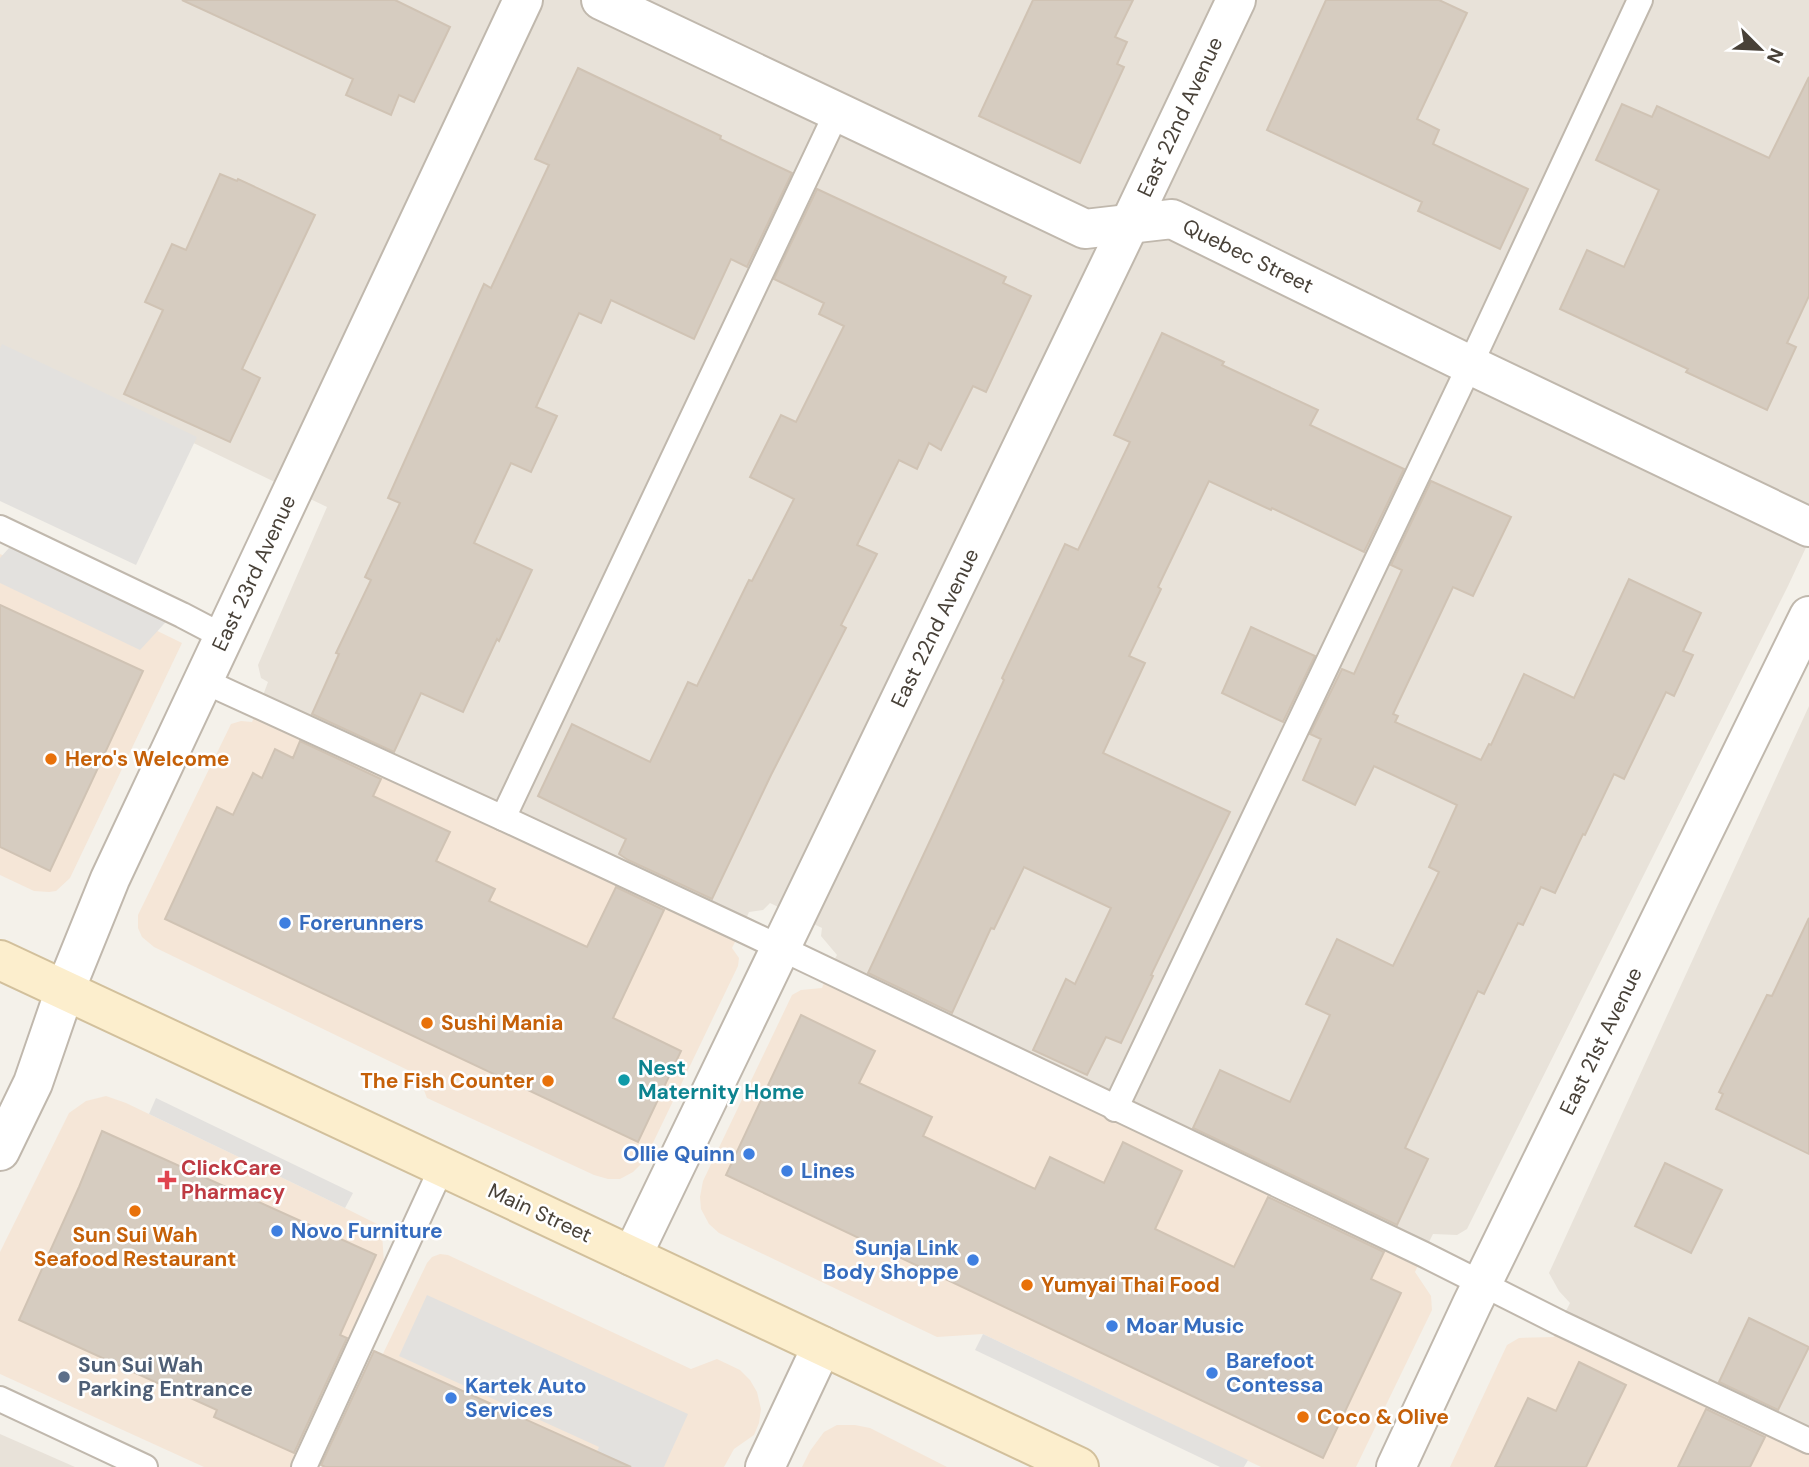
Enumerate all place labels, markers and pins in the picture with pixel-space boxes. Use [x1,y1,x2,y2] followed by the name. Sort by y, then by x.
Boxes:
[65,745,229,773] place label: Hero's Welcome
[43,751,59,767] marker: Hero's Welcome
[299,909,424,937] place label: Forerunners
[277,915,293,931] marker: Forerunners
[441,1009,563,1037] place label: Sushi Mania
[419,1015,435,1031] marker: Sushi Mania
[638,1054,804,1106] place label: Nest Maternity Home
[360,1067,534,1095] place label: The Fish Counter
[616,1072,632,1088] marker: Nest Maternity Home
[540,1073,556,1089] marker: The Fish Counter
[623,1140,735,1168] place label: Ollie Quinn
[741,1146,757,1162] marker: Ollie Quinn
[181,1154,286,1206] place label: ClickCare Pharmacy
[801,1157,855,1185] place label: Lines
[779,1163,795,1179] marker: Lines
[159,1172,175,1188] marker: ClickCare Pharmacy
[127,1203,143,1219] marker: Sun Sui Wah Seafood Restaurant
[291,1217,443,1245] place label: Novo Furniture
[34,1221,236,1273] place label: Sun Sui Wah Seafood Restaurant
[269,1223,285,1239] marker: Novo Furniture
[823,1234,959,1286] place label: Sunja Link Body Shoppe
[965,1252,981,1268] marker: Sunja Link Body Shoppe
[1041,1271,1220,1299] place label: Yumyai Thai Food
[1019,1277,1035,1293] marker: Yumyai Thai Food
[1126,1312,1244,1340] place label: Moar Music
[1104,1318,1120,1334] marker: Moar Music
[1226,1347,1323,1399] place label: Barefoot Contessa
[78,1351,253,1403] place label: Sun Sui Wah Parking Entrance
[1204,1365,1220,1381] marker: Barefoot Contessa
[56,1369,72,1385] marker: Sun Sui Wah Parking Entrance
[465,1372,587,1424] place label: Kartek Auto Services
[443,1390,459,1406] marker: Kartek Auto Services
[1317,1403,1449,1431] place label: Coco & Olive
[1295,1409,1311,1425] marker: Coco & Olive

